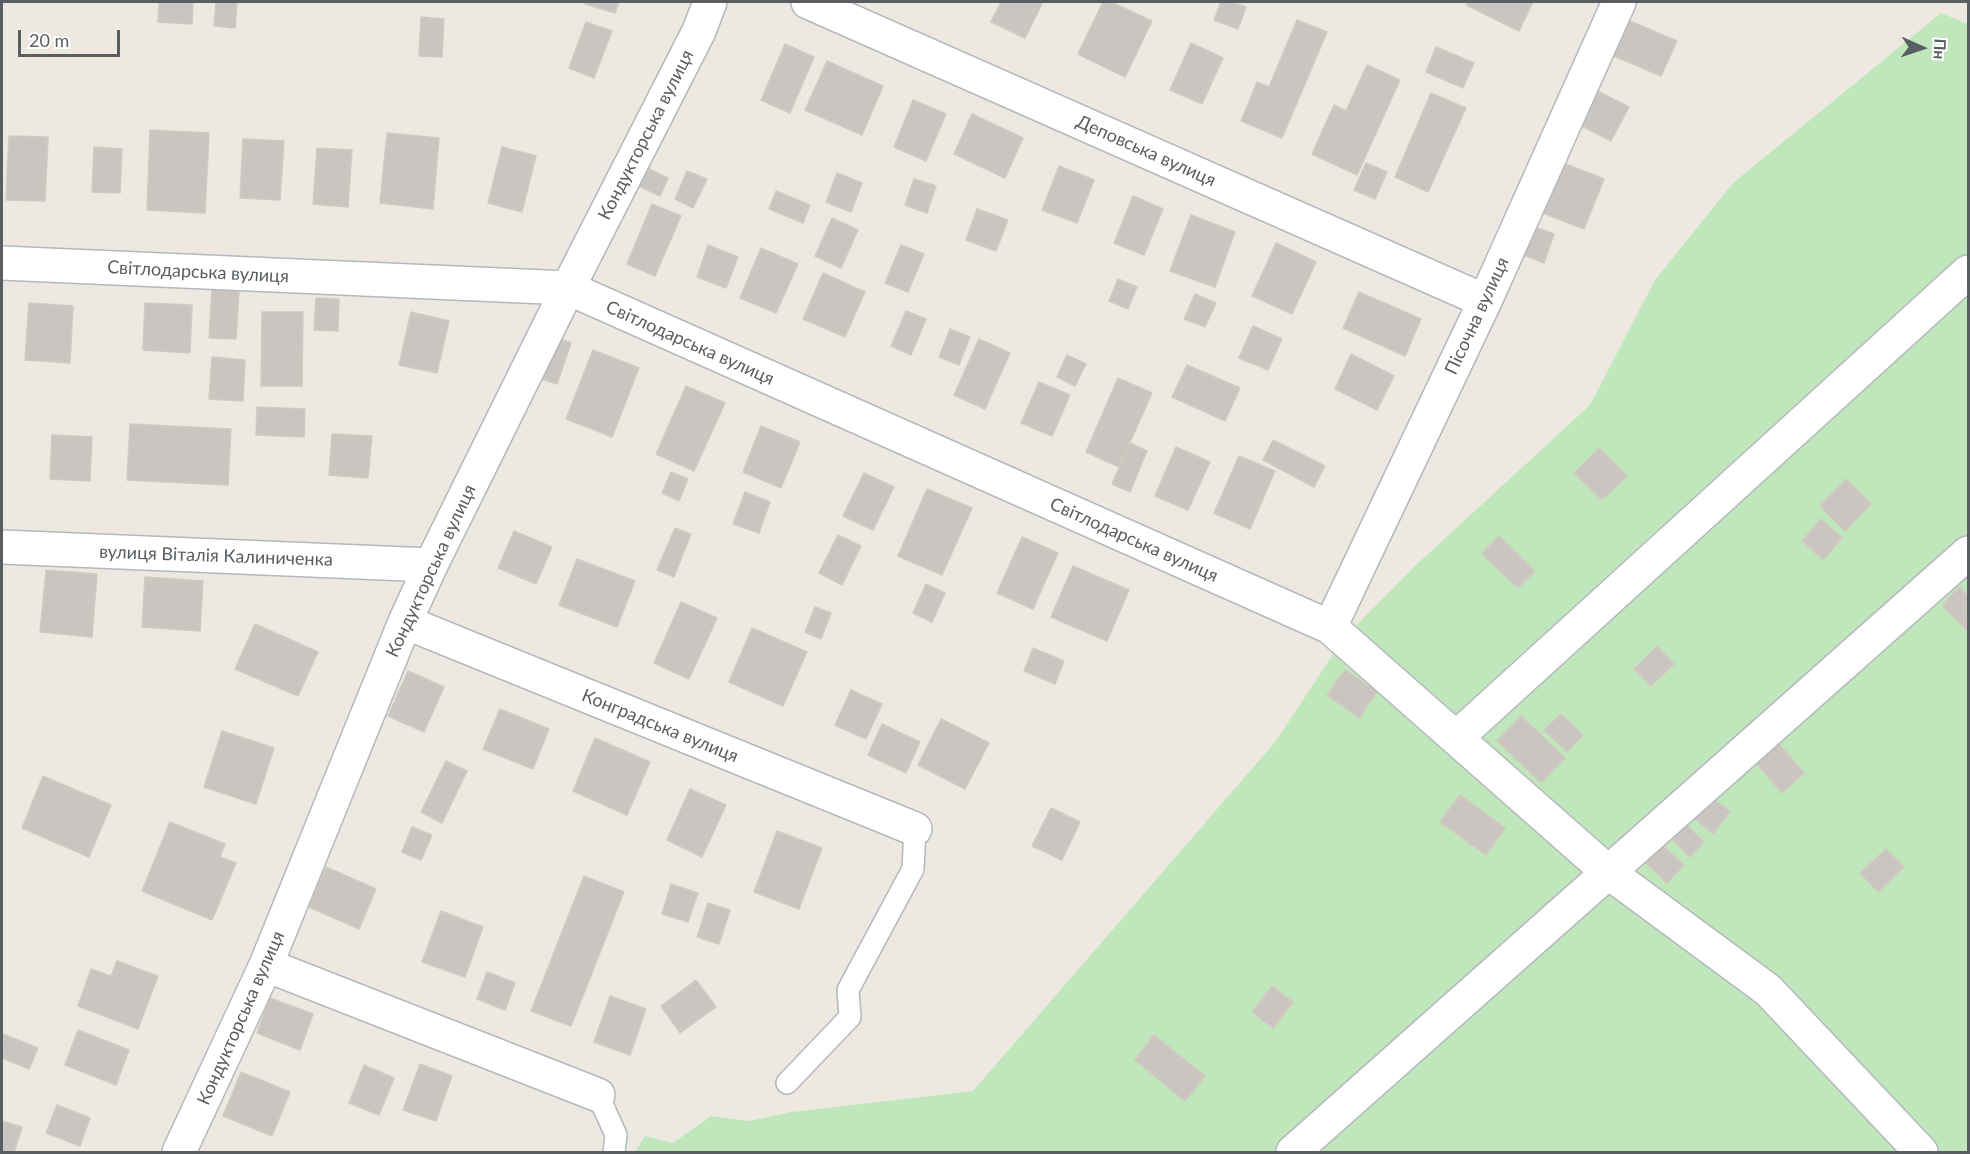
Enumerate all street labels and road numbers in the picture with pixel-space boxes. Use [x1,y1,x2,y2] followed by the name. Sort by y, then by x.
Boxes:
[594,46,698,224] street label: Кондукторська вулиця
[1073,111,1219,191] street label: Деповська вулиця
[1440,254,1514,378] street label: Пісочна вулиця
[107,256,289,288] street label: Світлодарська вулиця
[603,296,777,390] street label: Світлодарська вулиця
[382,481,480,661] street label: Кондукторська вулиця
[1047,493,1221,587] street label: Світлодарська вулиця
[99,541,333,571] street label: вулиця Віталія Калиниченка
[579,685,741,767] street label: Конградська вулиця
[193,928,289,1108] street label: Кондукторська вулиця

